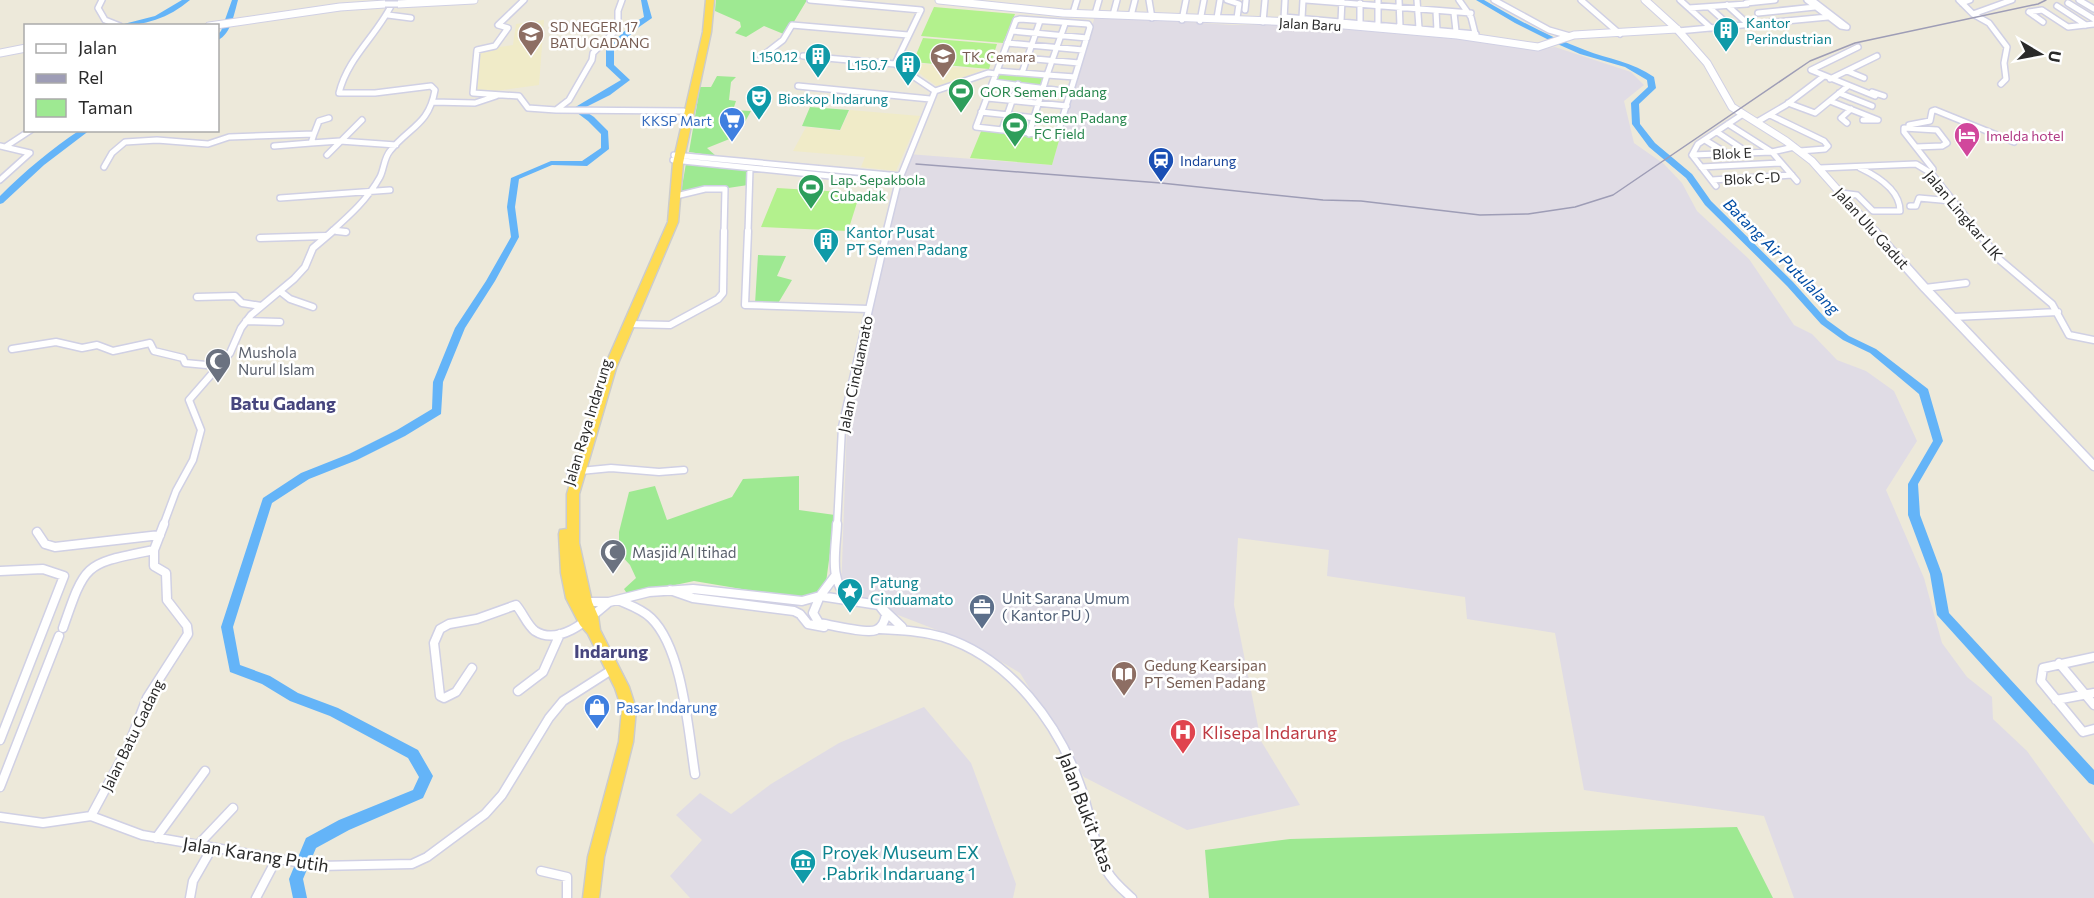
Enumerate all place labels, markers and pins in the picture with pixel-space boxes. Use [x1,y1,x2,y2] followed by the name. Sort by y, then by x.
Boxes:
[1746,14,1832,47] place label: Kantor Perindustrian
[1711,15,1741,53] building icon: Kantor Perindustrian
[550,18,650,51] place label: SD NEGERI 17 BATU GADANG
[516,19,546,57] school or university icon: SD NEGERI 17 BATU GADANG
[803,41,833,79] building icon: L150.12
[928,41,958,79] school or university icon: TK. Cemara
[752,48,798,65] place label: L150.12
[962,48,1036,65] place label: TK. Cemara
[893,49,923,87] building icon: L150.7
[847,56,888,73] place label: L150.7
[946,76,976,114] sports icon: GOR Semen Padang
[744,83,774,121] theatre icon: Bioskop Indarung
[980,83,1107,100] place label: GOR Semen Padang
[778,90,889,107] place label: Bioskop Indarung
[717,105,747,143] supermarket icon: KKSP Mart
[1034,109,1127,142] place label: Semen Padang FC Field
[1000,110,1030,148] sports icon: Semen Padang FC Field
[642,112,712,129] place label: KKSP Mart
[1952,120,1982,158] hotel icon: Imelda hotel
[1986,127,2064,144] place label: Imelda hotel
[1146,145,1176,183] station icon: Indarung
[1180,152,1237,169] place label: Indarung
[830,171,926,204] place label: Lap. Sepakbola Cubadak
[796,172,826,210] sports icon: Lap. Sepakbola Cubadak
[846,223,968,258] place label: Kantor Pusat PT Semen Padang
[811,226,841,264] building icon: Kantor Pusat PT Semen Padang
[238,343,315,378] place label: Mushola Nurul Islam
[203,346,233,384] mosque icon: Mushola Nurul Islam
[598,537,628,575] mosque icon: Masjid Al Itihad
[632,543,736,561] place label: Masjid Al Itihad
[870,573,954,608] place label: Patung Cinduamato
[835,576,865,614] place icon: Patung Cinduamato
[1002,589,1130,624] place label: Unit Sarana Umum ( Kantor PU )
[967,592,997,630] office icon: Unit Sarana Umum ( Kantor PU )
[1144,656,1267,691] place label: Gedung Kearsipan PT Semen Padang
[1109,659,1139,697] library icon: Gedung Kearsipan PT Semen Padang
[582,692,612,730] shop icon: Pasar Indarung
[616,698,717,716] place label: Pasar Indarung
[1168,717,1198,755] hospital icon: Klisepa Indarung
[1202,721,1337,743] place label: Klisepa Indarung
[822,841,979,884] place label: Proyek Museum EX .Pabrik Indaruang 1
[788,847,818,885] museum icon: Proyek Museum EX .Pabrik Indaruang 1

